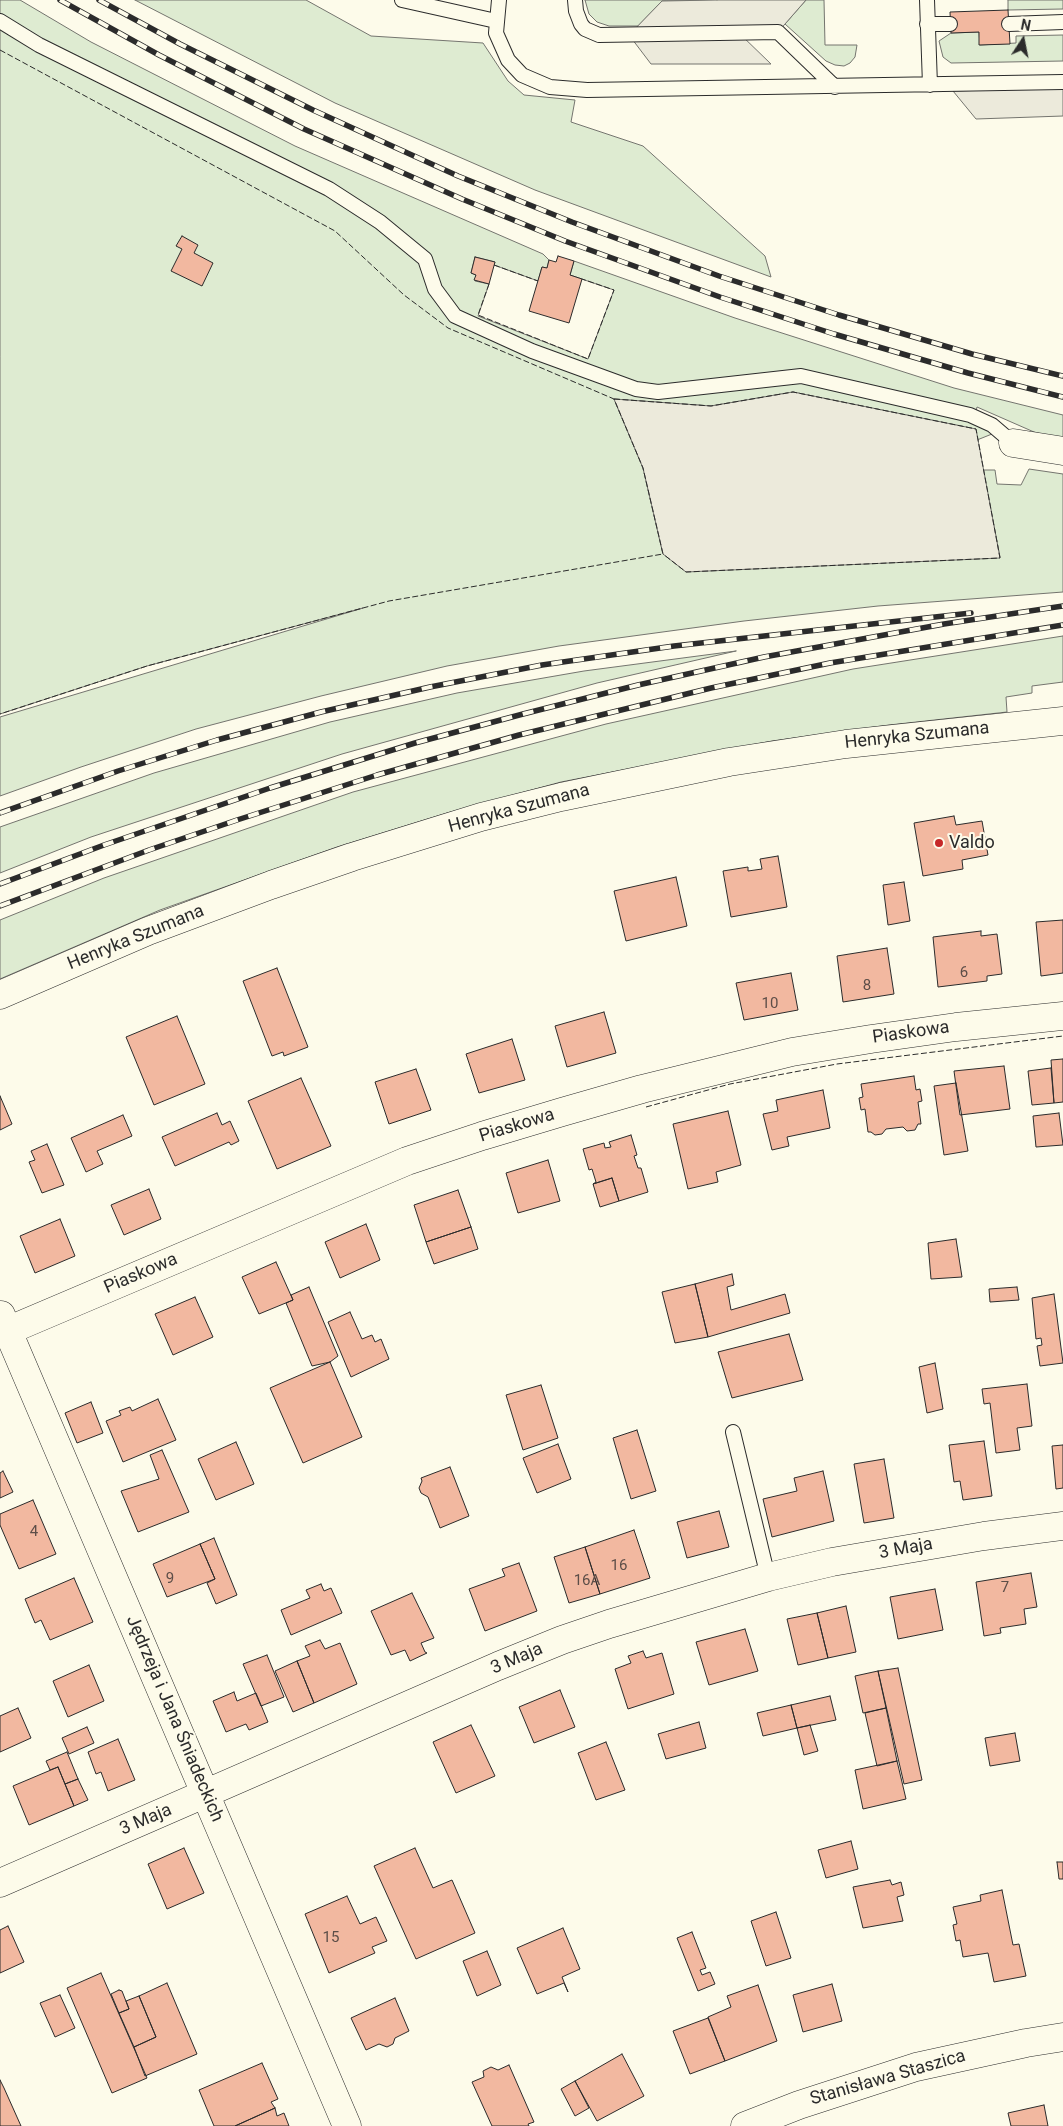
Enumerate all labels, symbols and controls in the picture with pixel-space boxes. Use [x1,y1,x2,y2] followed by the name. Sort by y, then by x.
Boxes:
[998,15,1048,65] north arrow
[1019,16,1032,34] text: N
[844,718,990,754] street label: Henryka Szumana
[446,780,592,838] street label: Henryka Szumana
[949,832,995,854] place label: Valdo
[933,837,945,849] marker: Valdo
[65,901,207,975] street label: Henryka Szumana
[960,964,968,982] house number: 6
[863,977,871,995] house number: 8
[762,995,778,1013] house number: 10
[871,1017,951,1049] street label: Piaskowa
[477,1104,557,1148] street label: Piaskowa
[101,1249,181,1299] street label: Piaskowa
[30,1523,38,1541] house number: 4
[877,1534,935,1564] street label: 3 Maja
[611,1557,627,1575] house number: 16
[166,1570,174,1588] house number: 9
[574,1572,600,1590] house number: 16A
[1001,1579,1009,1597] house number: 7
[121,1613,227,1825] street label: Jędrzeja i Jana Śniadeckich
[488,1638,546,1680] street label: 3 Maja
[117,1799,175,1841] street label: 3 Maja
[323,1929,339,1947] house number: 15
[808,2045,968,2111] street label: Stanisława Staszica

